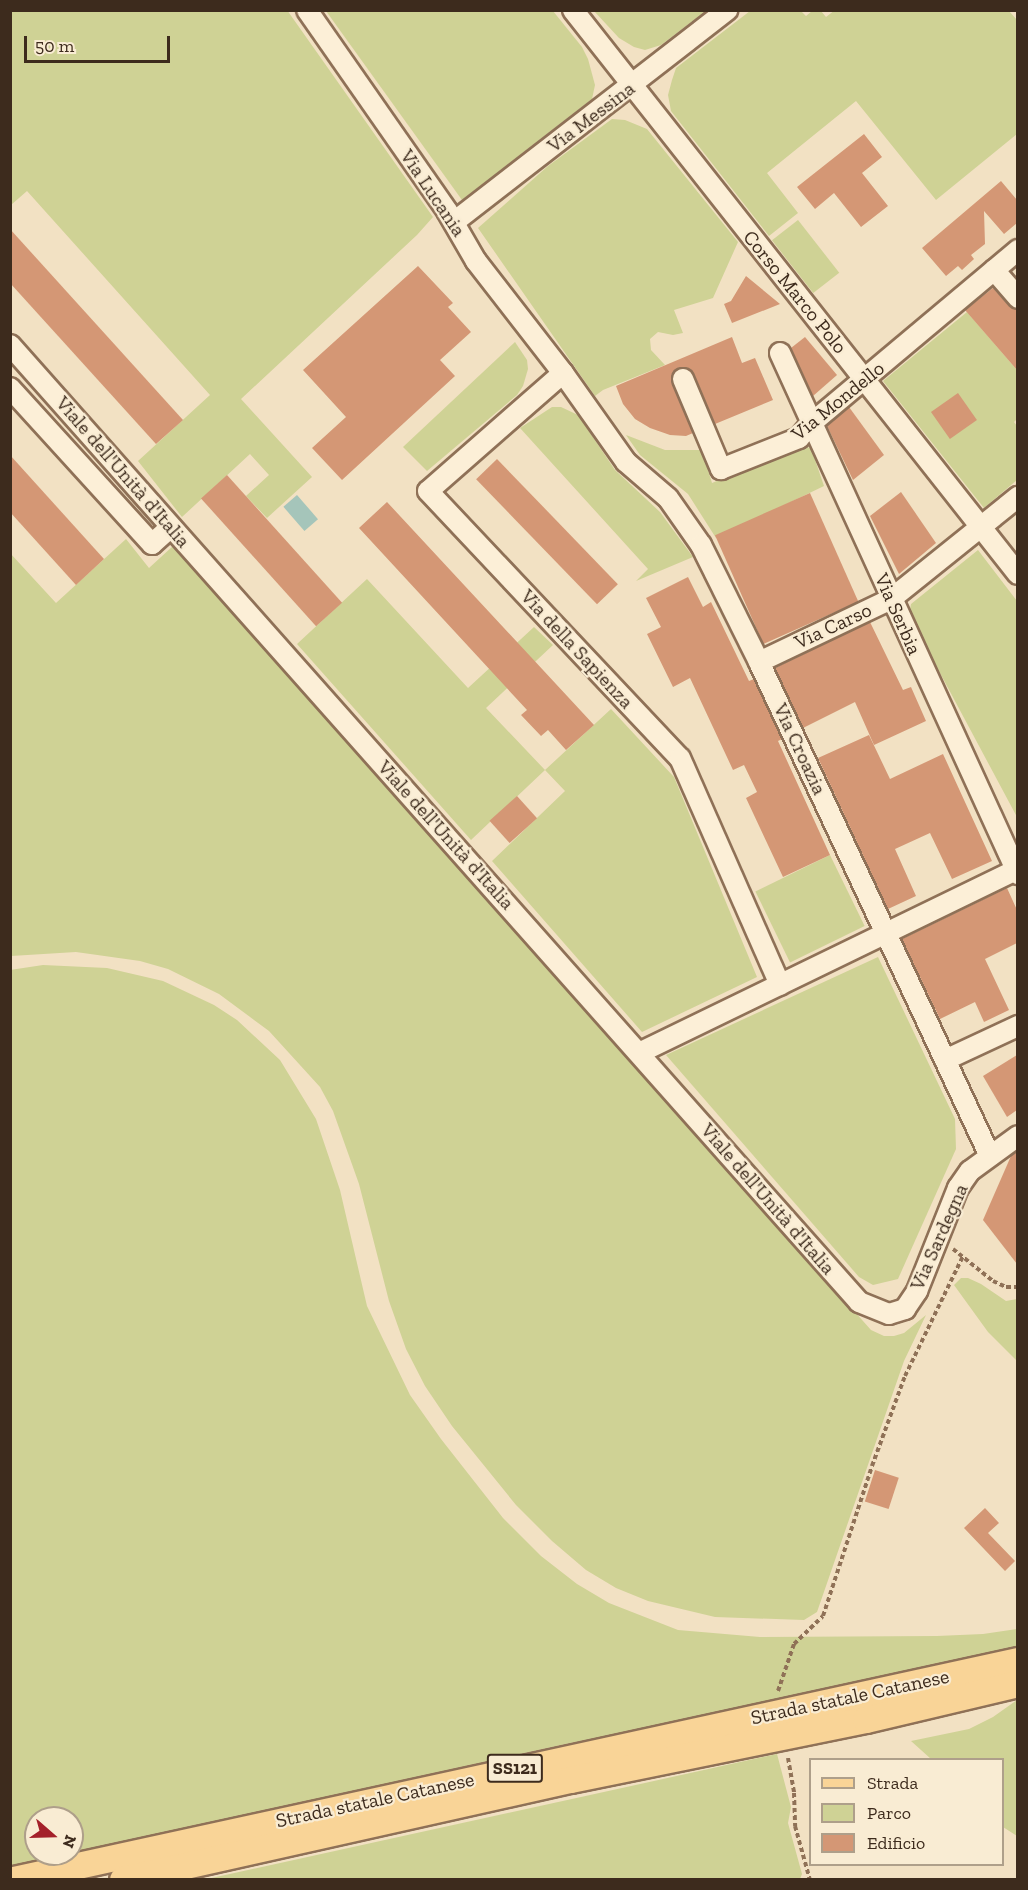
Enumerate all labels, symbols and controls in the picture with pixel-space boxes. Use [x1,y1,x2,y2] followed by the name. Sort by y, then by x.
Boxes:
[27,24,172,62] scale bar
[35,35,74,57] text: 50 m
[543,76,639,158] street label: Via Messina
[395,145,471,241] street label: Via Lucania
[738,226,852,358] street label: Corso Marco Polo
[787,356,889,446] street label: Via Mondello
[51,391,195,553] street label: Viale dell'Unità d'Italia
[869,569,927,659] street label: Via Serbia
[516,584,638,714] street label: Via della Sapienza
[791,598,875,654] street label: Via Carso
[768,699,832,799] street label: Via Croazia
[373,755,519,915] street label: Viale dell'Unità d'Italia
[696,1118,840,1280] street label: Viale dell'Unità d'Italia
[905,1180,973,1294] street label: Via Sardegna
[749,1664,951,1730] street label: Strada statale Catanese
[486,1753,544,1783] road number: SS121
[809,1758,1004,1866] legend
[274,1767,476,1833] street label: Strada statale Catanese
[867,1772,918,1794] text: Strada
[867,1802,911,1824] text: Parco
[24,1806,84,1866] north arrow
[867,1832,925,1854] text: Edificio
[58,1833,81,1851] text: N

